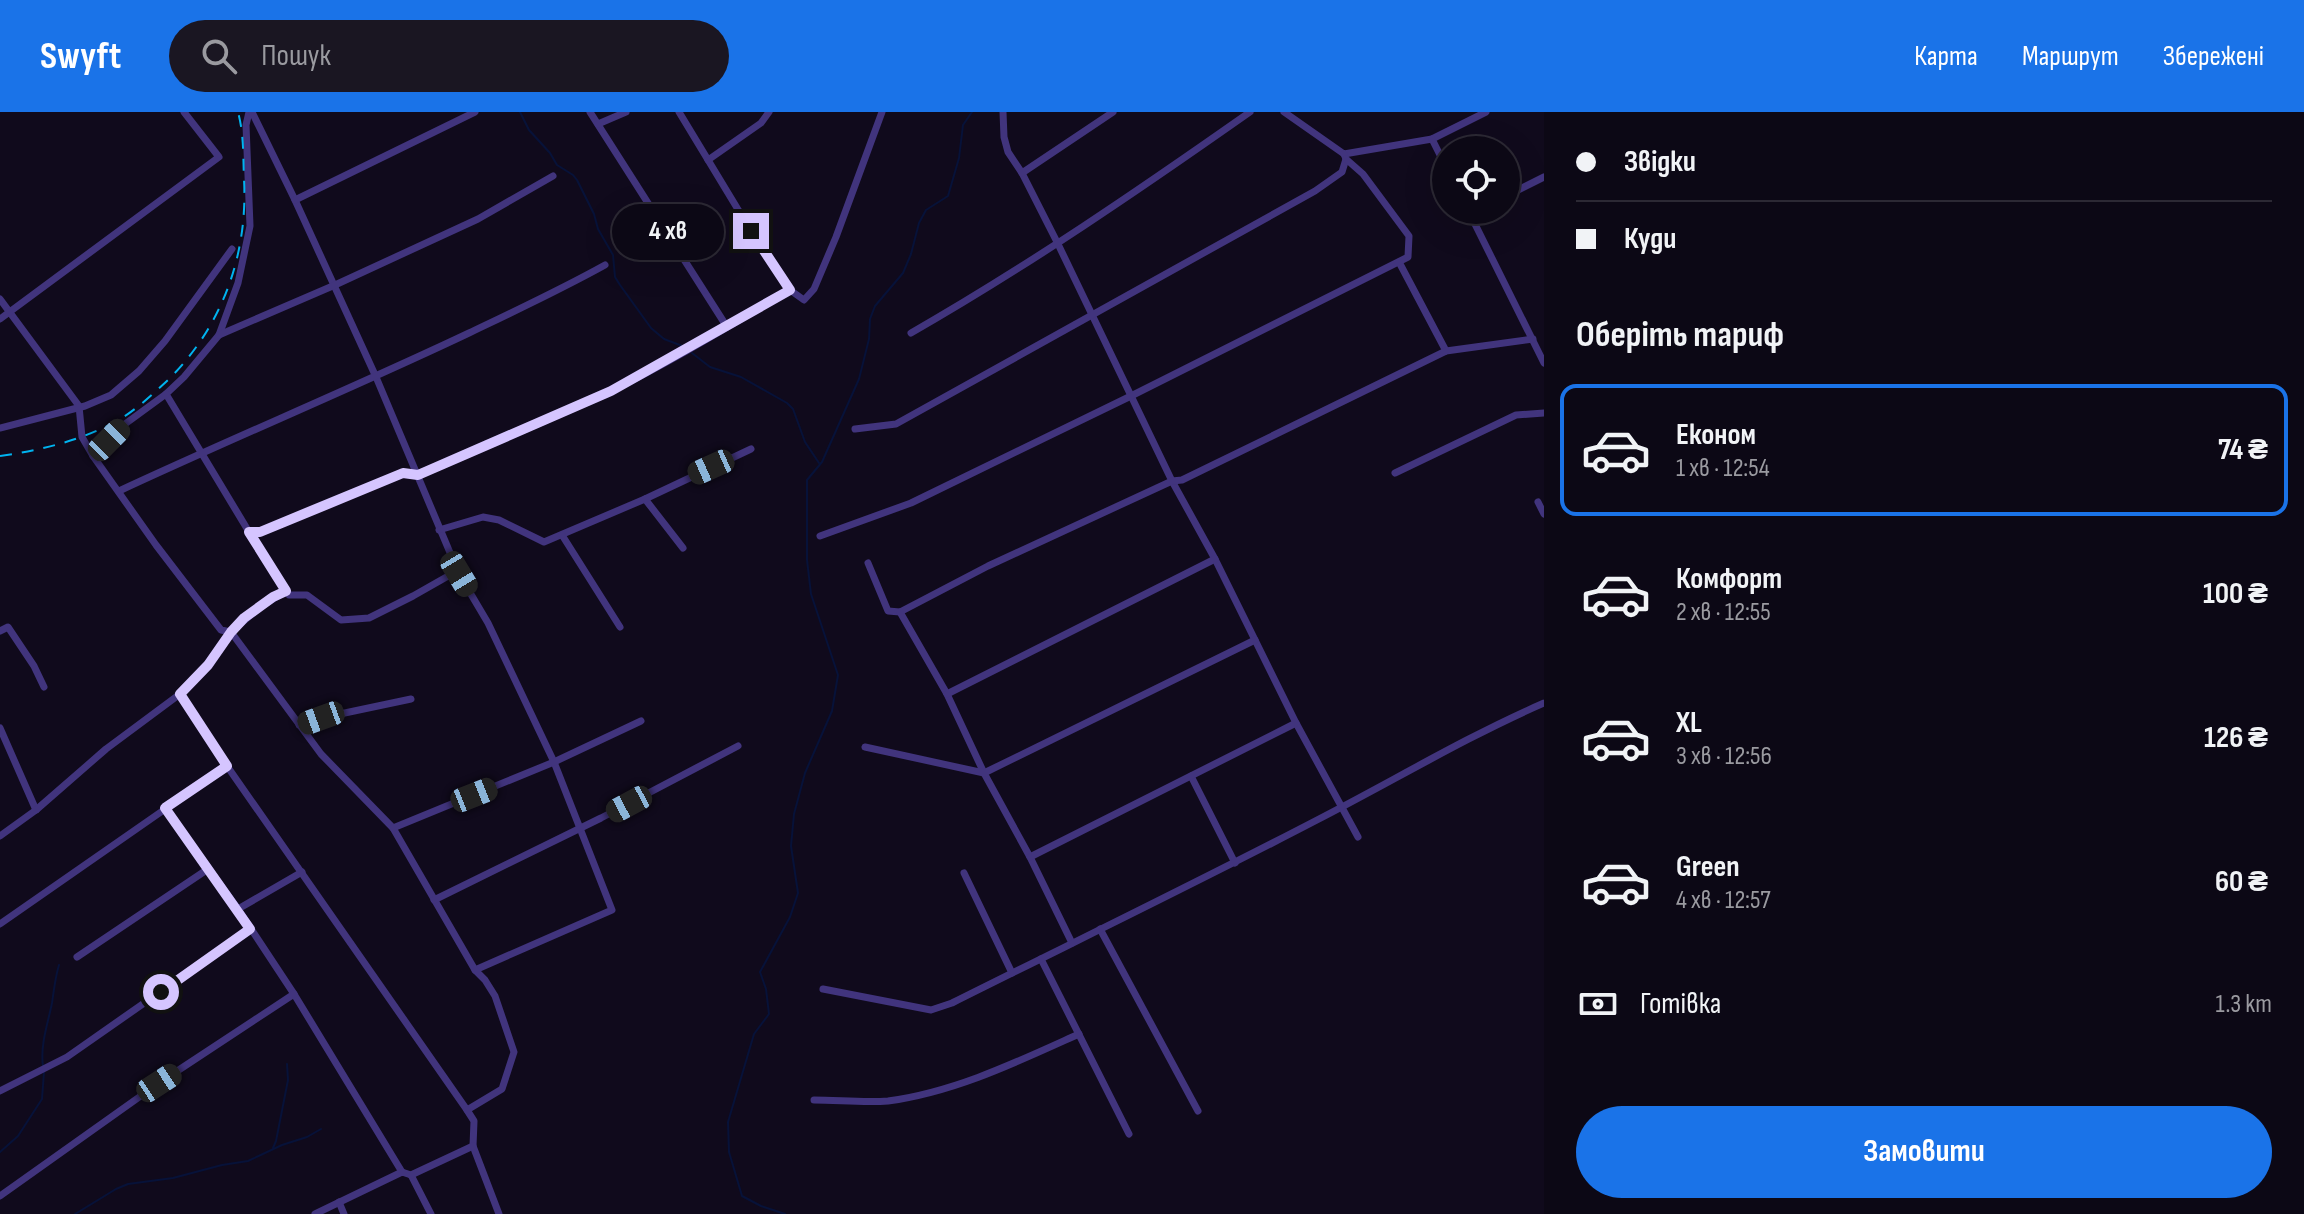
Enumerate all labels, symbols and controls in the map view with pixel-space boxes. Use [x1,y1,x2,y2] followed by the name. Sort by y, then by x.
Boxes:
[169,20,729,92] search box
[40,34,121,79] text: Swyft
[197,34,241,78] icon: search
[261,38,331,74] text: Пошук
[1914,40,1978,73] text: Карта
[2022,40,2119,73] text: Маршрут
[2163,40,2264,73] text: Збережені
[1432,136,1520,224] map controls
[1432,136,1520,224] button: locate
[1624,144,1696,180] text: Звідки
[611,203,723,259] callout: 4 хв
[733,213,769,249] route end
[649,216,687,247] text: 4 хв
[1624,221,1676,257] text: Куди
[1576,314,1784,357] text: Оберіть тариф
[1580,414,1652,486] icon: car
[84,415,134,465] car
[1676,417,1756,453] text: Економ
[2218,432,2268,468] text: 74 ₴
[684,446,738,488] car
[1676,453,1770,484] text: 1 хв · 12:54
[436,547,482,601] car
[1580,558,1652,630] icon: car
[1676,561,1782,597] text: Комфорт
[2203,576,2268,612] text: 100 ₴
[1676,597,1771,628] text: 2 хв · 12:55
[294,699,348,737] car
[1580,702,1652,774] icon: car
[1676,705,1702,741] text: XL
[2204,720,2268,756] text: 126 ₴
[1676,741,1772,772] text: 3 хв · 12:56
[447,775,501,815] car
[602,782,656,826] car
[1580,846,1652,918] icon: car
[1676,849,1740,885] text: Green
[2215,864,2268,900] text: 60 ₴
[1676,885,1771,916] text: 4 хв · 12:57
[143,974,179,1010] route start
[1576,982,1620,1026] icon: cash
[1640,986,1721,1022] text: Готівка
[2216,989,2272,1020] text: 1.3 km
[132,1060,186,1106] car
[1576,1106,2272,1198] button: Замовити

